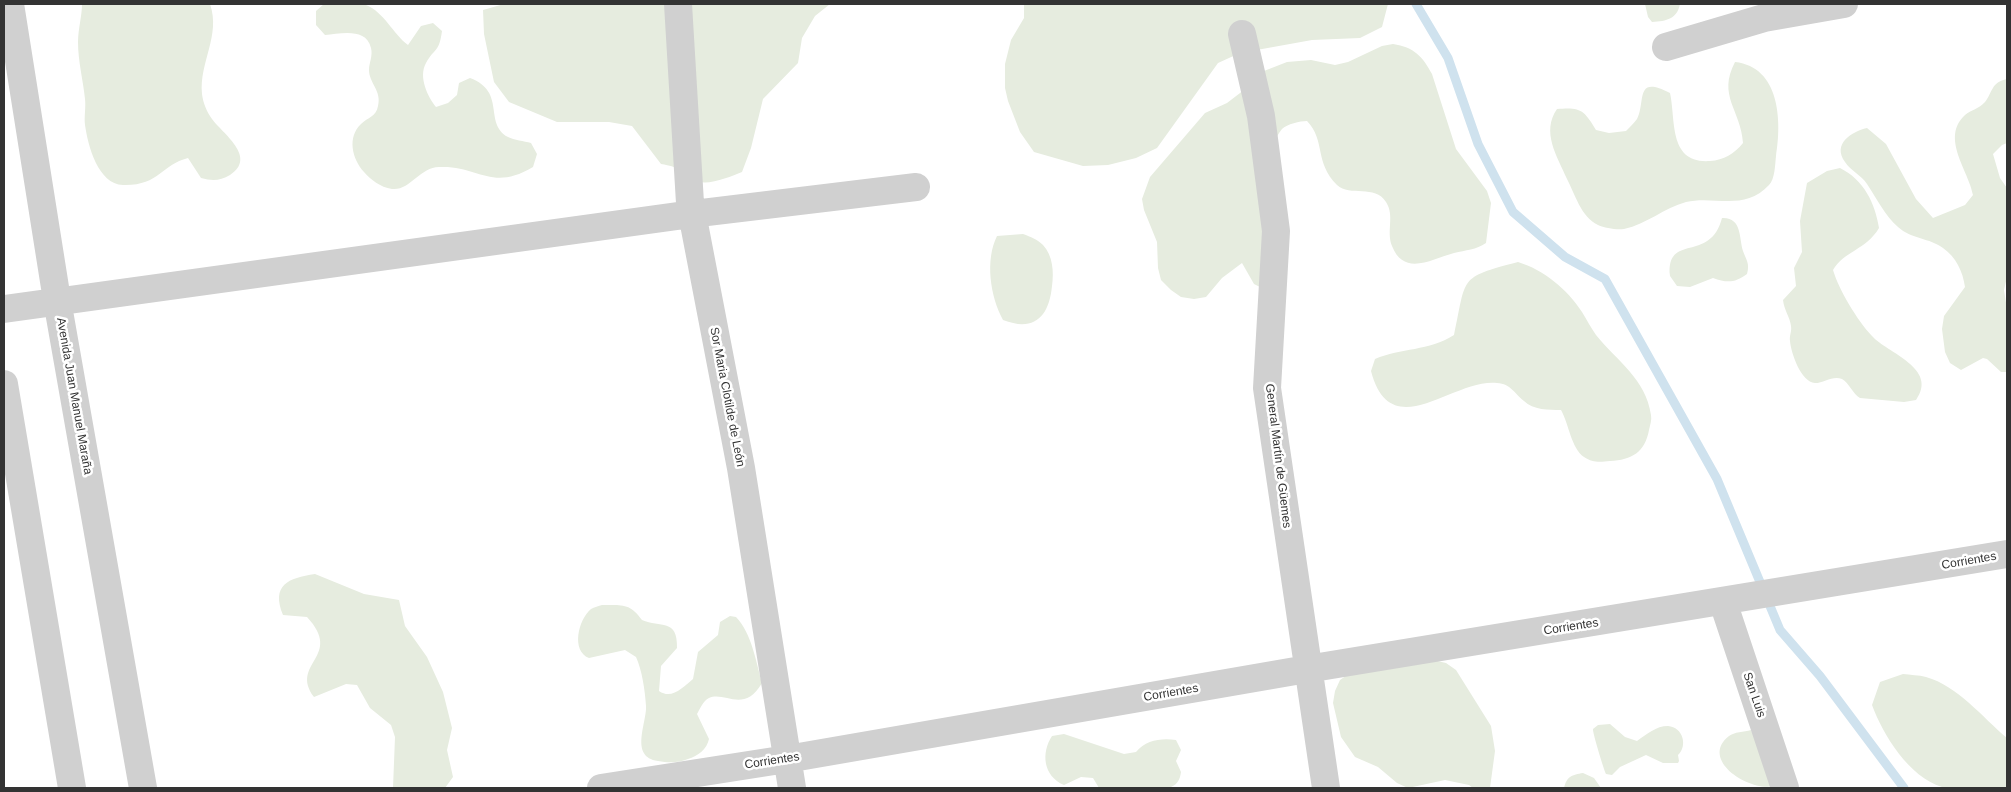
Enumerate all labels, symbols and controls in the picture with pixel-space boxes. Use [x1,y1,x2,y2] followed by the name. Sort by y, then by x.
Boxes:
[53,316,95,476] street label: Avenida Juan Manuel Maraña
[706,326,748,468] street label: Sor Maria Clotilde de León
[1262,383,1294,529] street label: General Martín de Güemes
[1940,549,1998,573] street label: Corrientes
[1543,616,1599,638] street label: Corrientes
[1740,671,1768,719] street label: San Luis
[1142,681,1200,705] street label: Corrientes
[744,750,800,772] street label: Corrientes

